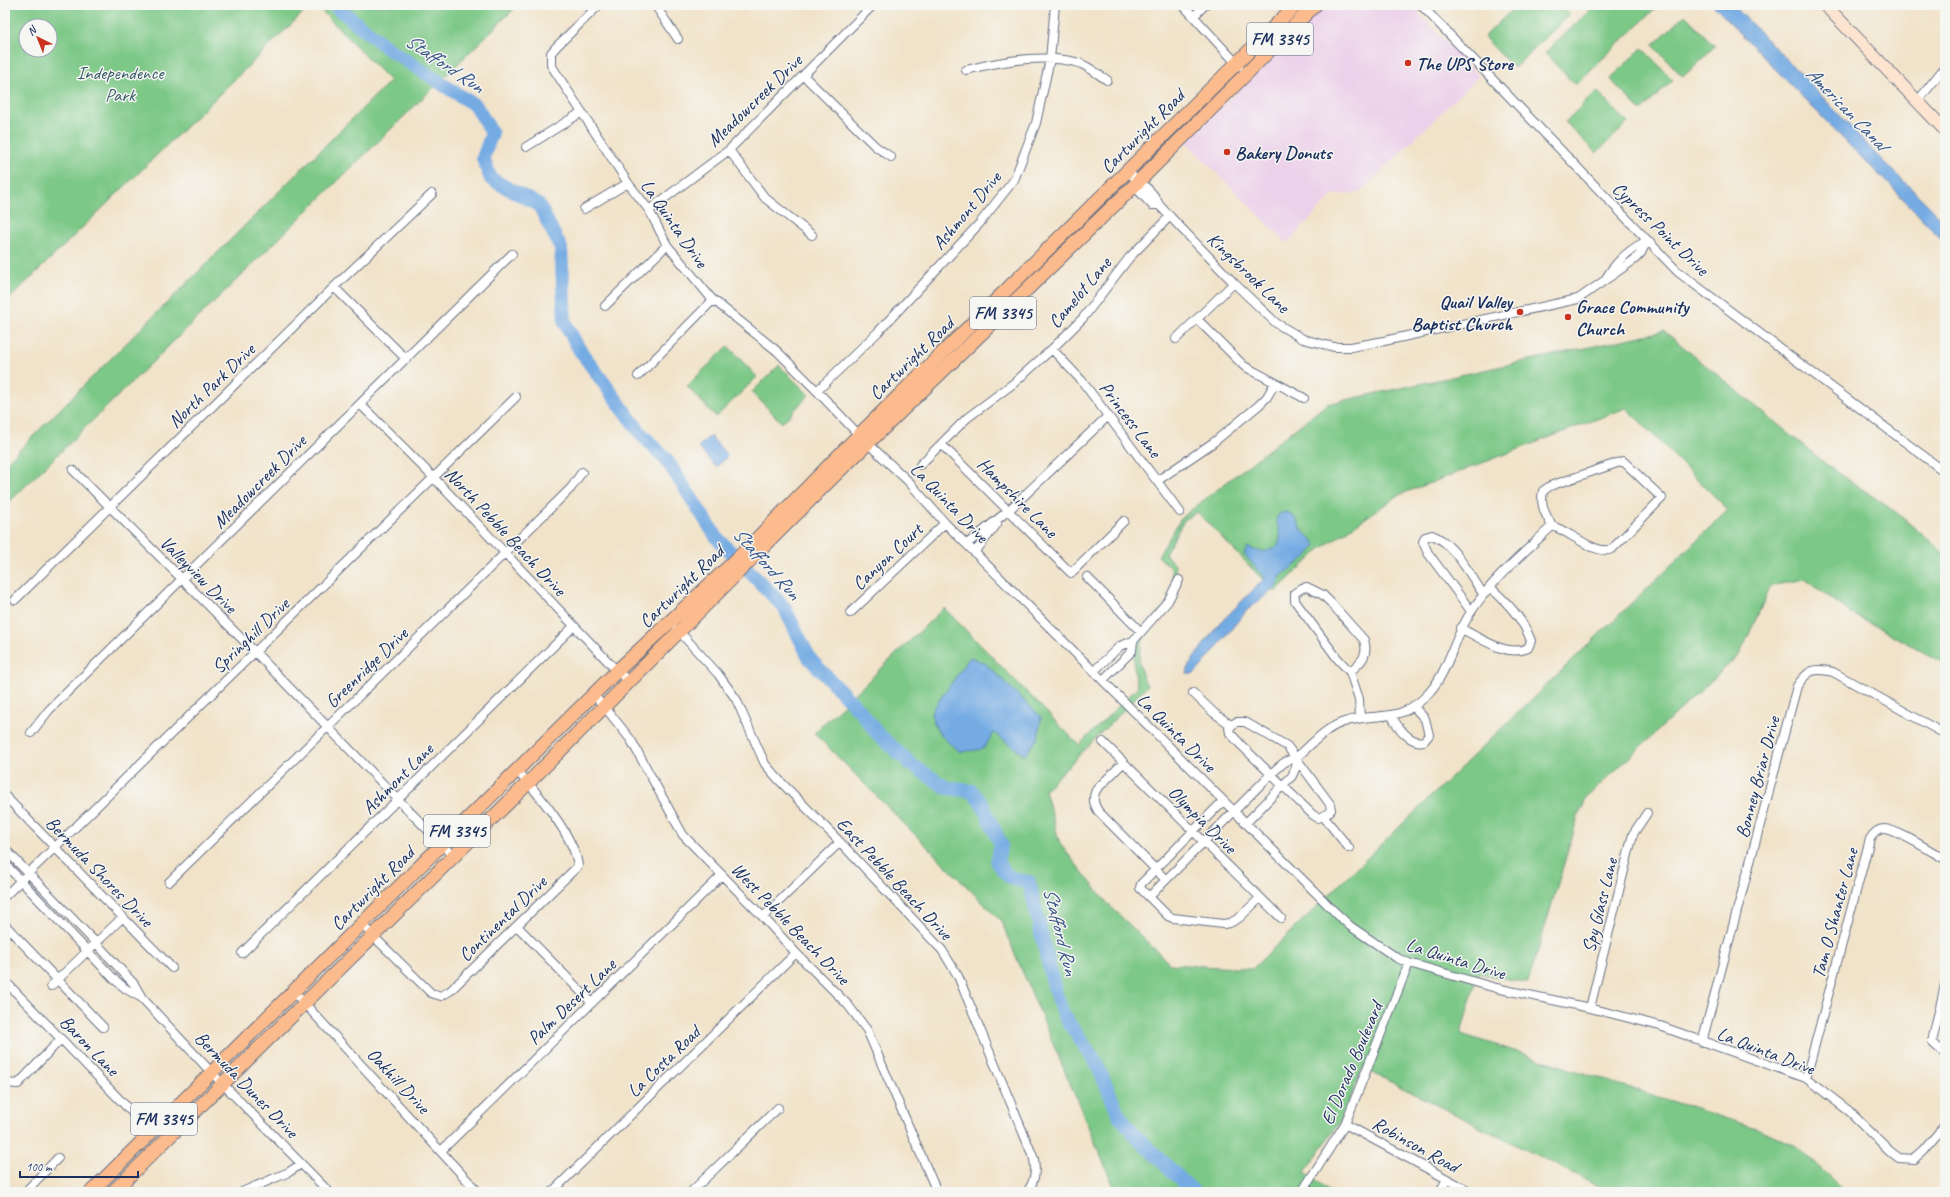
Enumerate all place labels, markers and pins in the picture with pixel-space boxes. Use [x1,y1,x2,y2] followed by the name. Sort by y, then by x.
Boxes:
[1416,52,1515,76] place label: The UPS Store
[1403,58,1413,68] marker: The UPS Store
[1235,141,1334,165] place label: Bakery Donuts
[1222,147,1232,157] marker: Bakery Donuts
[1411,290,1515,336] place label: Quail Valley Baptist Church
[1576,295,1691,341] place label: Grace Community Church
[1515,307,1525,317] marker: Quail Valley Baptist Church
[1563,312,1573,322] marker: Grace Community Church

